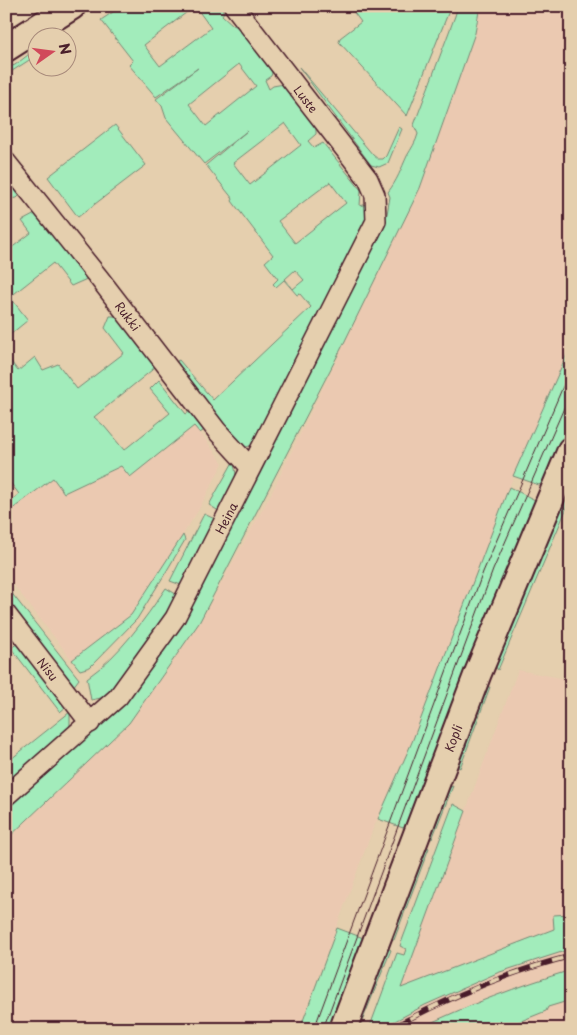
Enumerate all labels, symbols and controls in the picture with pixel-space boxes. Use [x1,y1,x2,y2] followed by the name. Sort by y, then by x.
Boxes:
[28,28,78,78] north arrow
[54,41,77,57] text: N
[290,81,322,117] street label: Luste
[111,297,145,335] street label: Rukki
[210,499,242,537] street label: Heina
[33,654,63,684] street label: Nisu
[440,722,466,754] street label: Kopli

